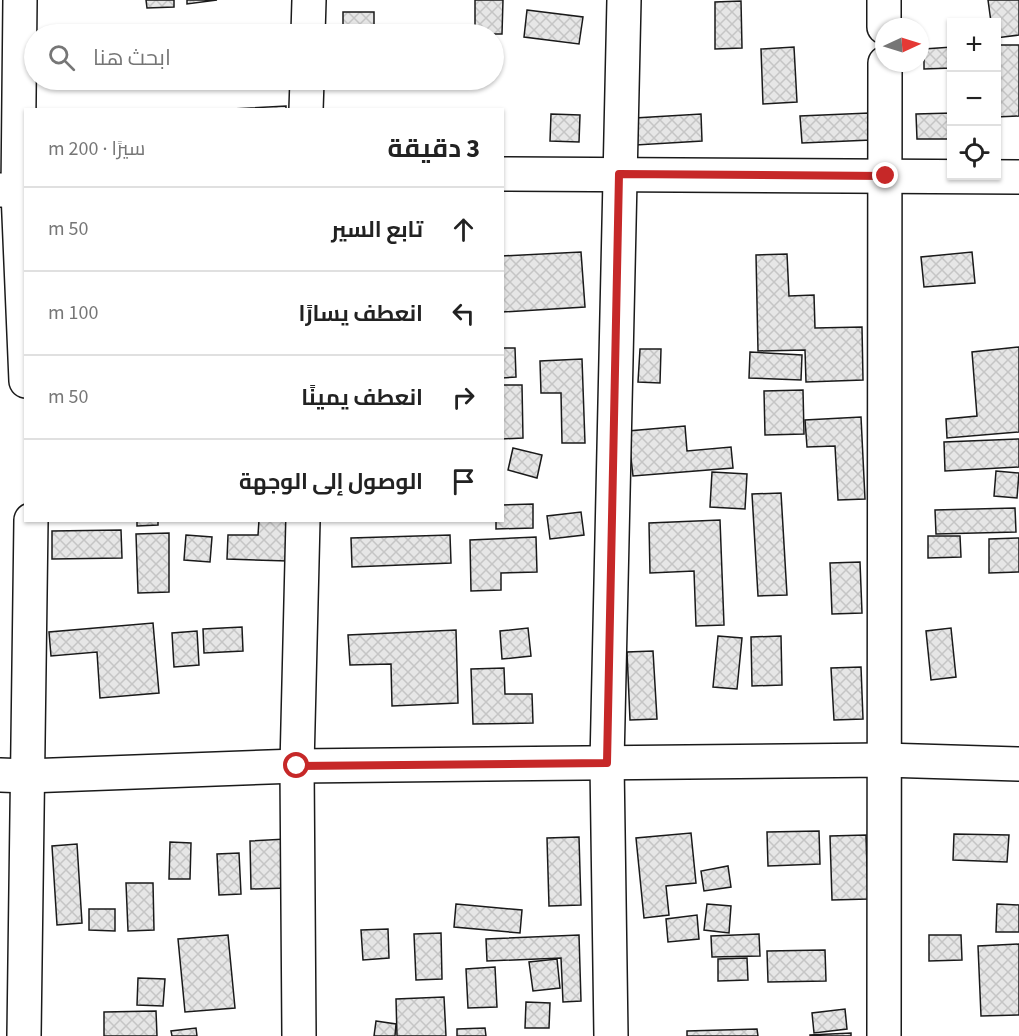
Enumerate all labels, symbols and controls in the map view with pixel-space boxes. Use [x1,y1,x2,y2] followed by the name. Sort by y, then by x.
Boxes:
[875,18,929,72] north arrow
[947,18,1001,180] map controls
[947,18,1001,72] button: +
[24,24,504,90] search box
[45,41,78,74] icon: search
[93,42,171,74] text: ابحث هنا
[947,72,1001,126] button: −
[947,126,1001,180] button: locate
[388,130,480,167] text: 3 دقيقة
[48,135,145,163] text: سيرًا · 200 m
[872,162,898,188] route end
[447,213,480,246] icon: ahead
[331,214,423,246] text: تابع السير
[48,215,88,243] text: 50 m
[447,297,480,330] icon: left
[299,298,423,330] text: انعطف يسارًا
[48,299,98,327] text: 100 m
[447,381,480,414] icon: right
[301,382,423,414] text: انعطف يمينًا
[48,383,88,411] text: 50 m
[447,465,480,498] icon: arrive
[239,466,423,498] text: الوصول إلى الوجهة
[283,752,309,778] route start

